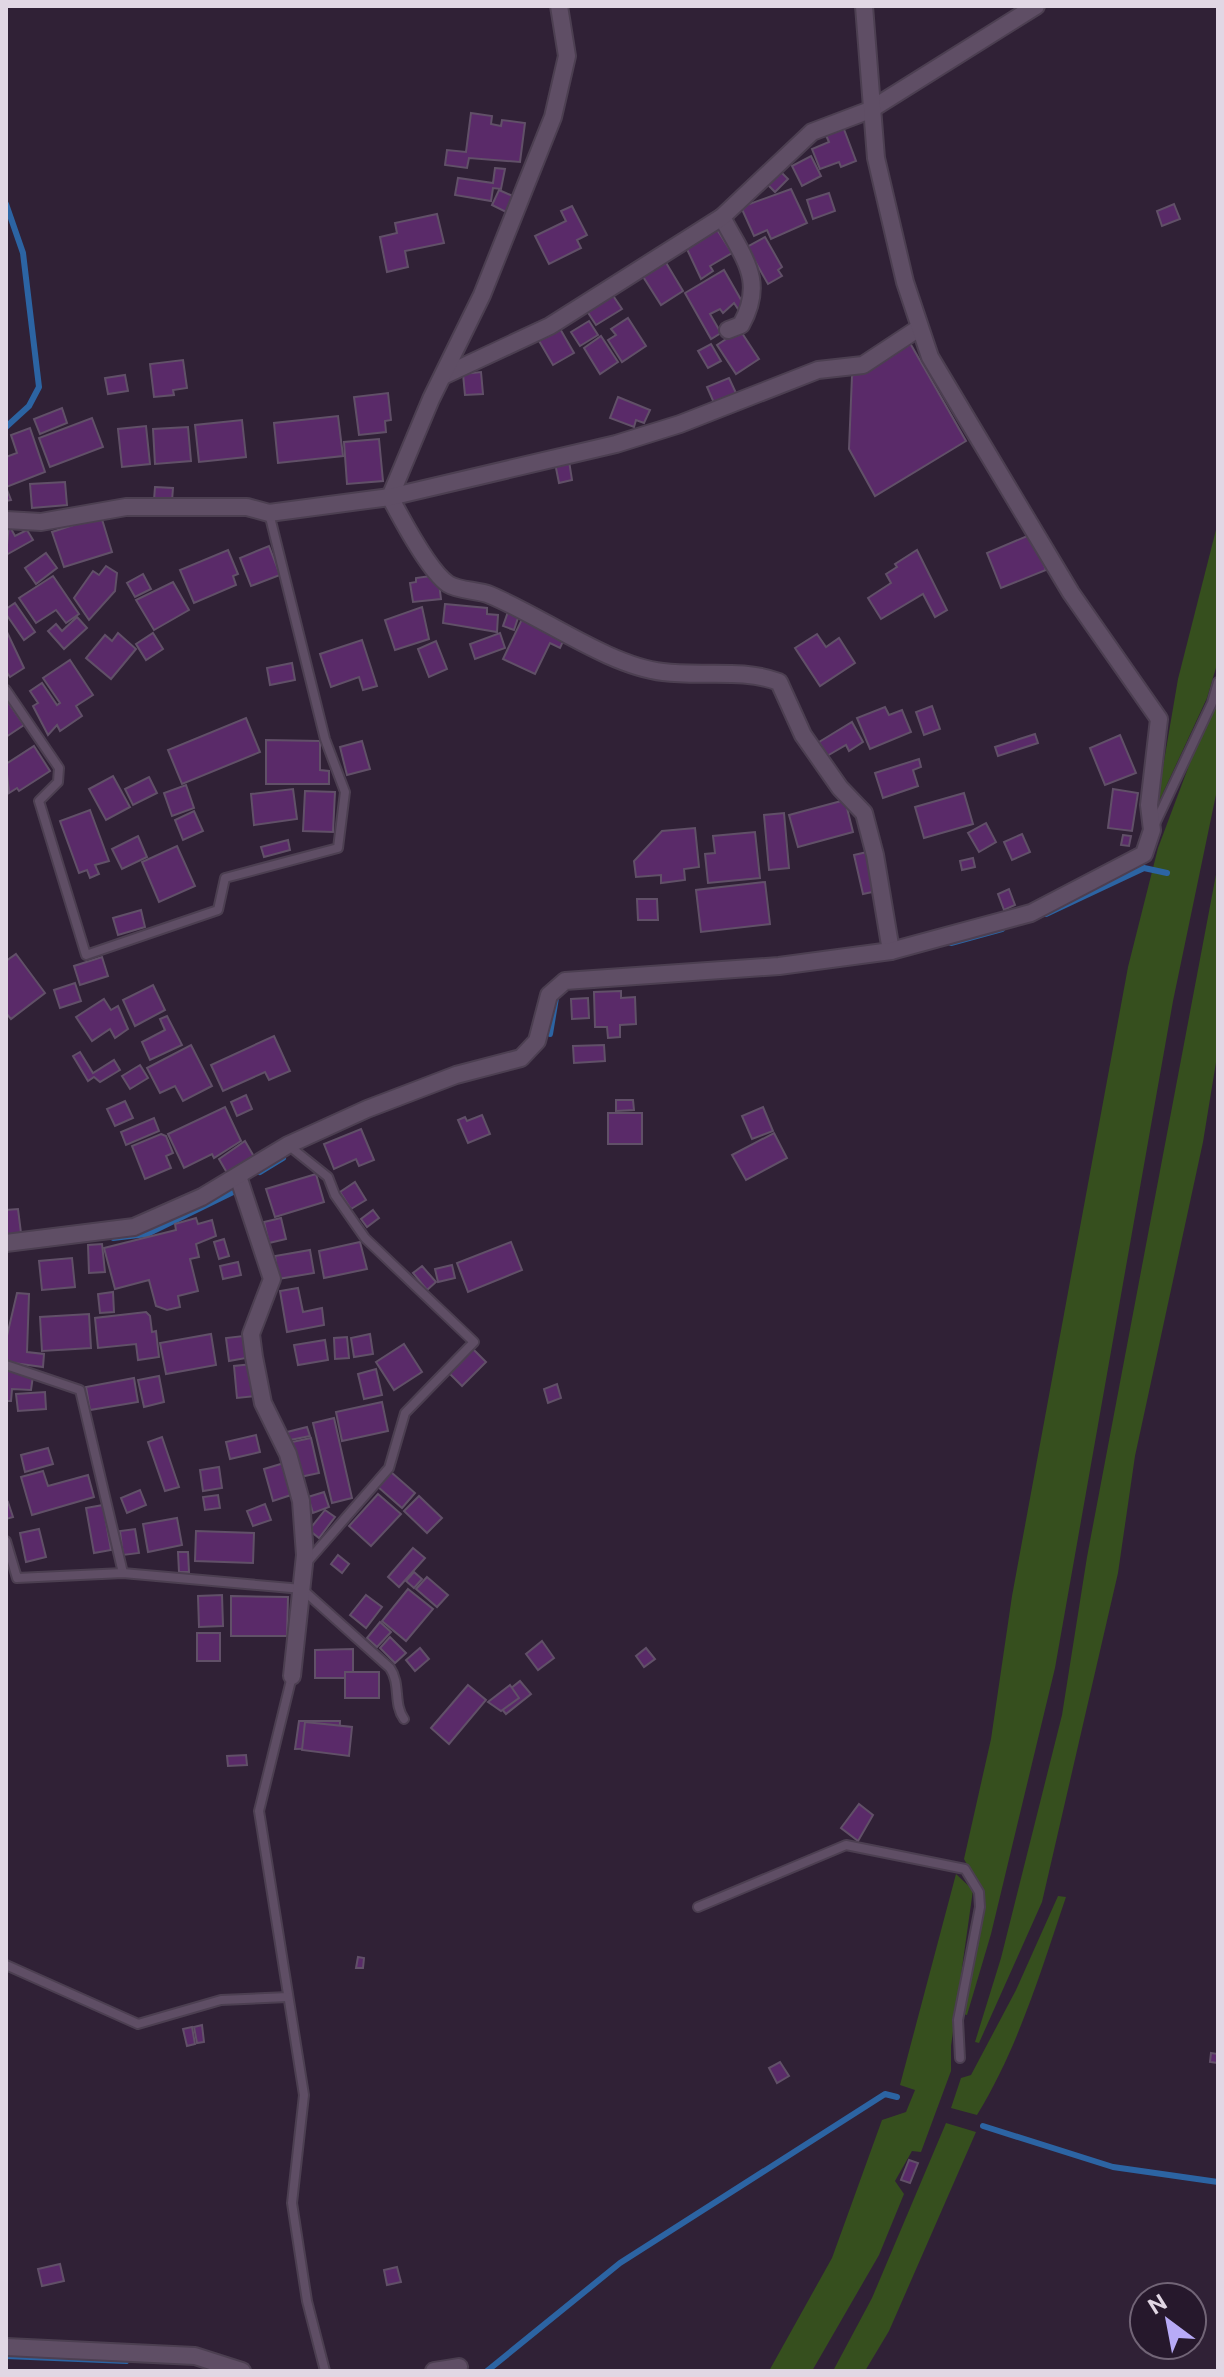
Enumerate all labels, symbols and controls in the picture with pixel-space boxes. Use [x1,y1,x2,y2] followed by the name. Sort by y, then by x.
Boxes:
[1128,2281,1208,2361] north arrow
[1143,2288,1172,2320] text: N

